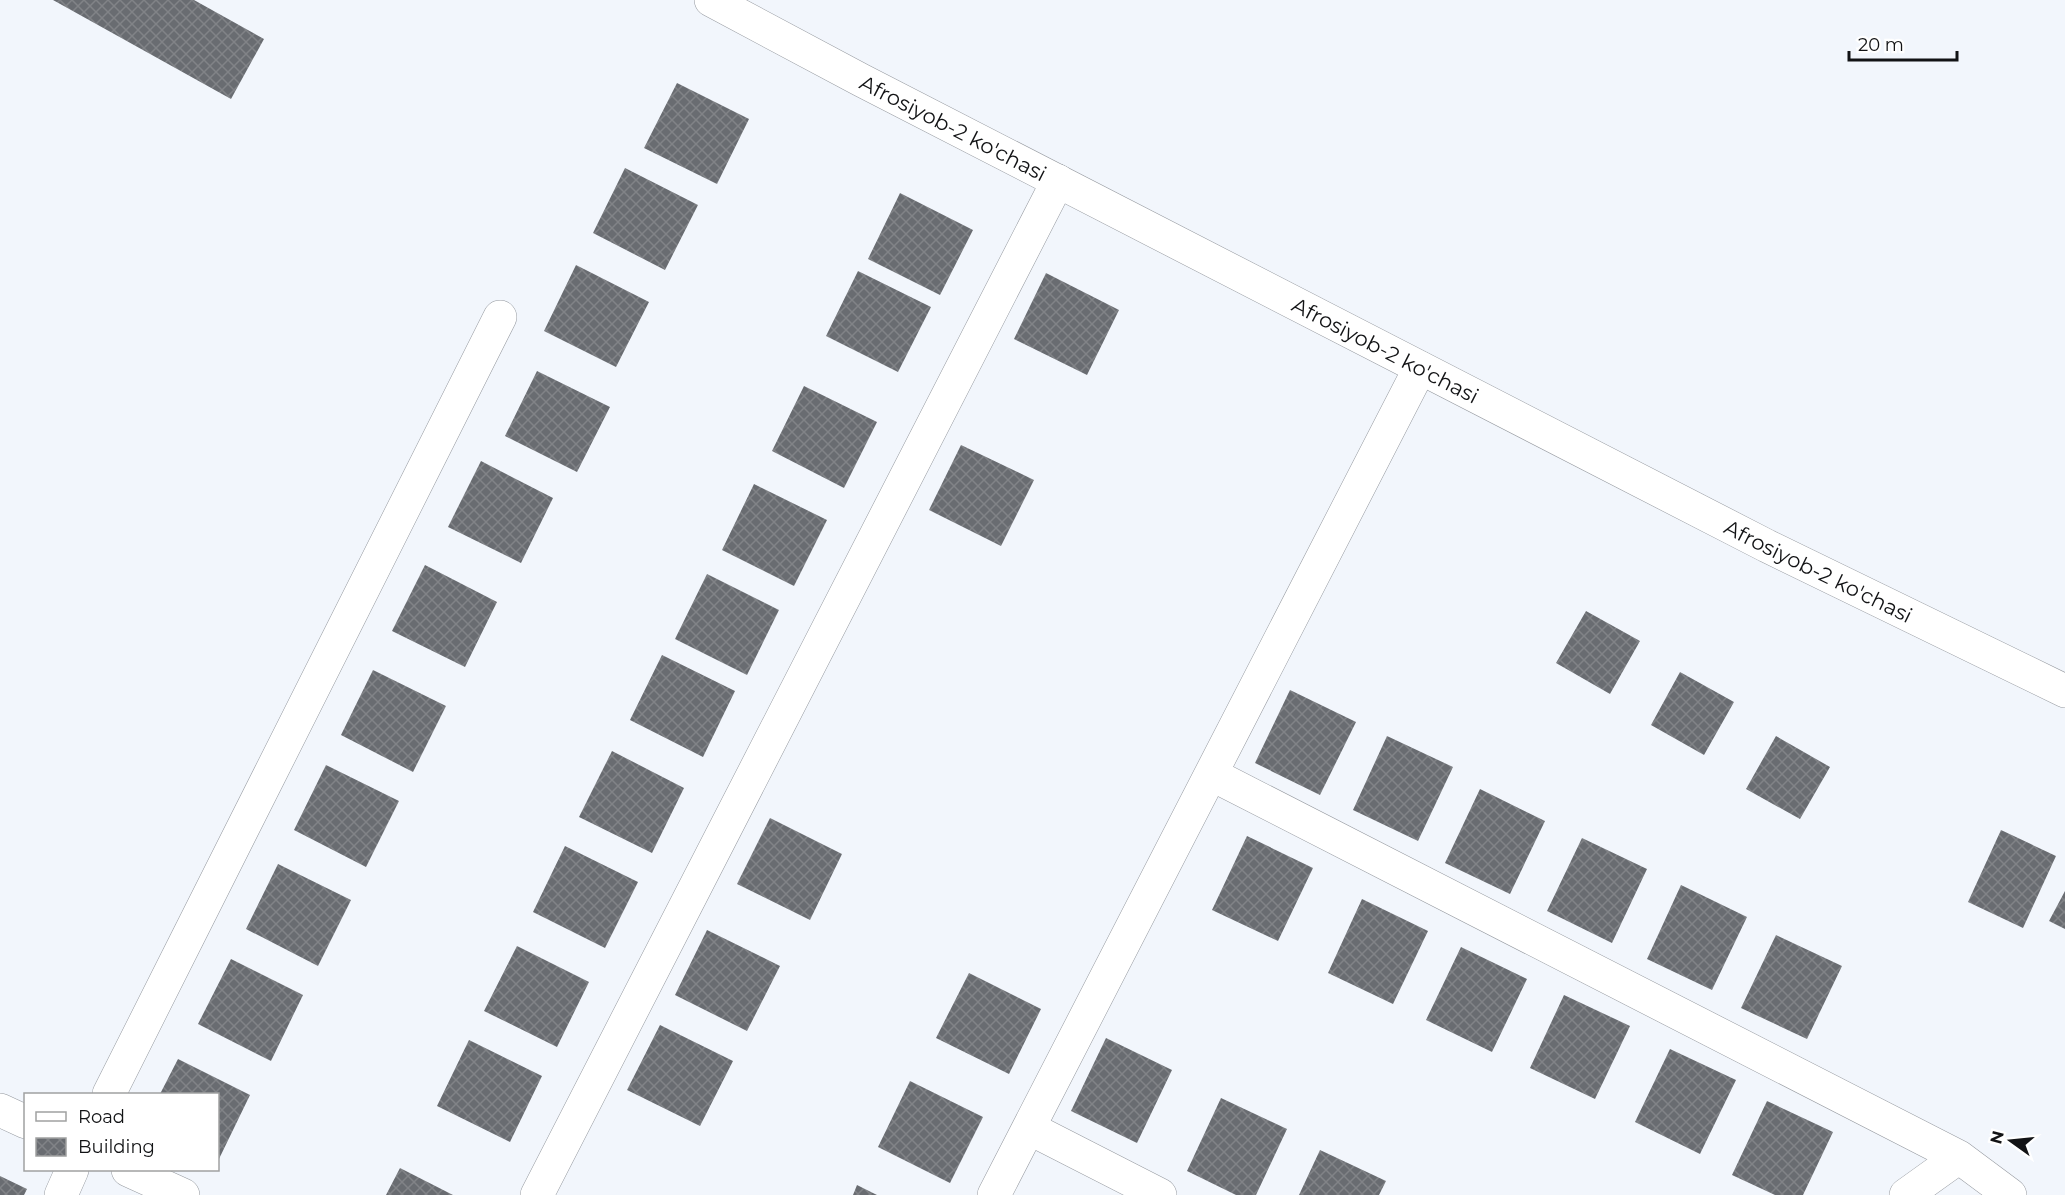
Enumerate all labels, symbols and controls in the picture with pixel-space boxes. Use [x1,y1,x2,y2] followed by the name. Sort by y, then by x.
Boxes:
[1849,24,1957,62] scale bar
[1858,34,1904,56] text: 20 m
[856,69,1051,186] street label: Afrosiyob-2 ko'chasi
[1288,292,1483,408] street label: Afrosiyob-2 ko'chasi
[1720,514,1917,627] street label: Afrosiyob-2 ko'chasi
[24,1093,219,1171] legend
[78,1106,125,1128] text: Road
[1981,1111,2041,1171] north arrow
[1986,1129,2008,1146] text: N
[78,1136,155,1158] text: Building

